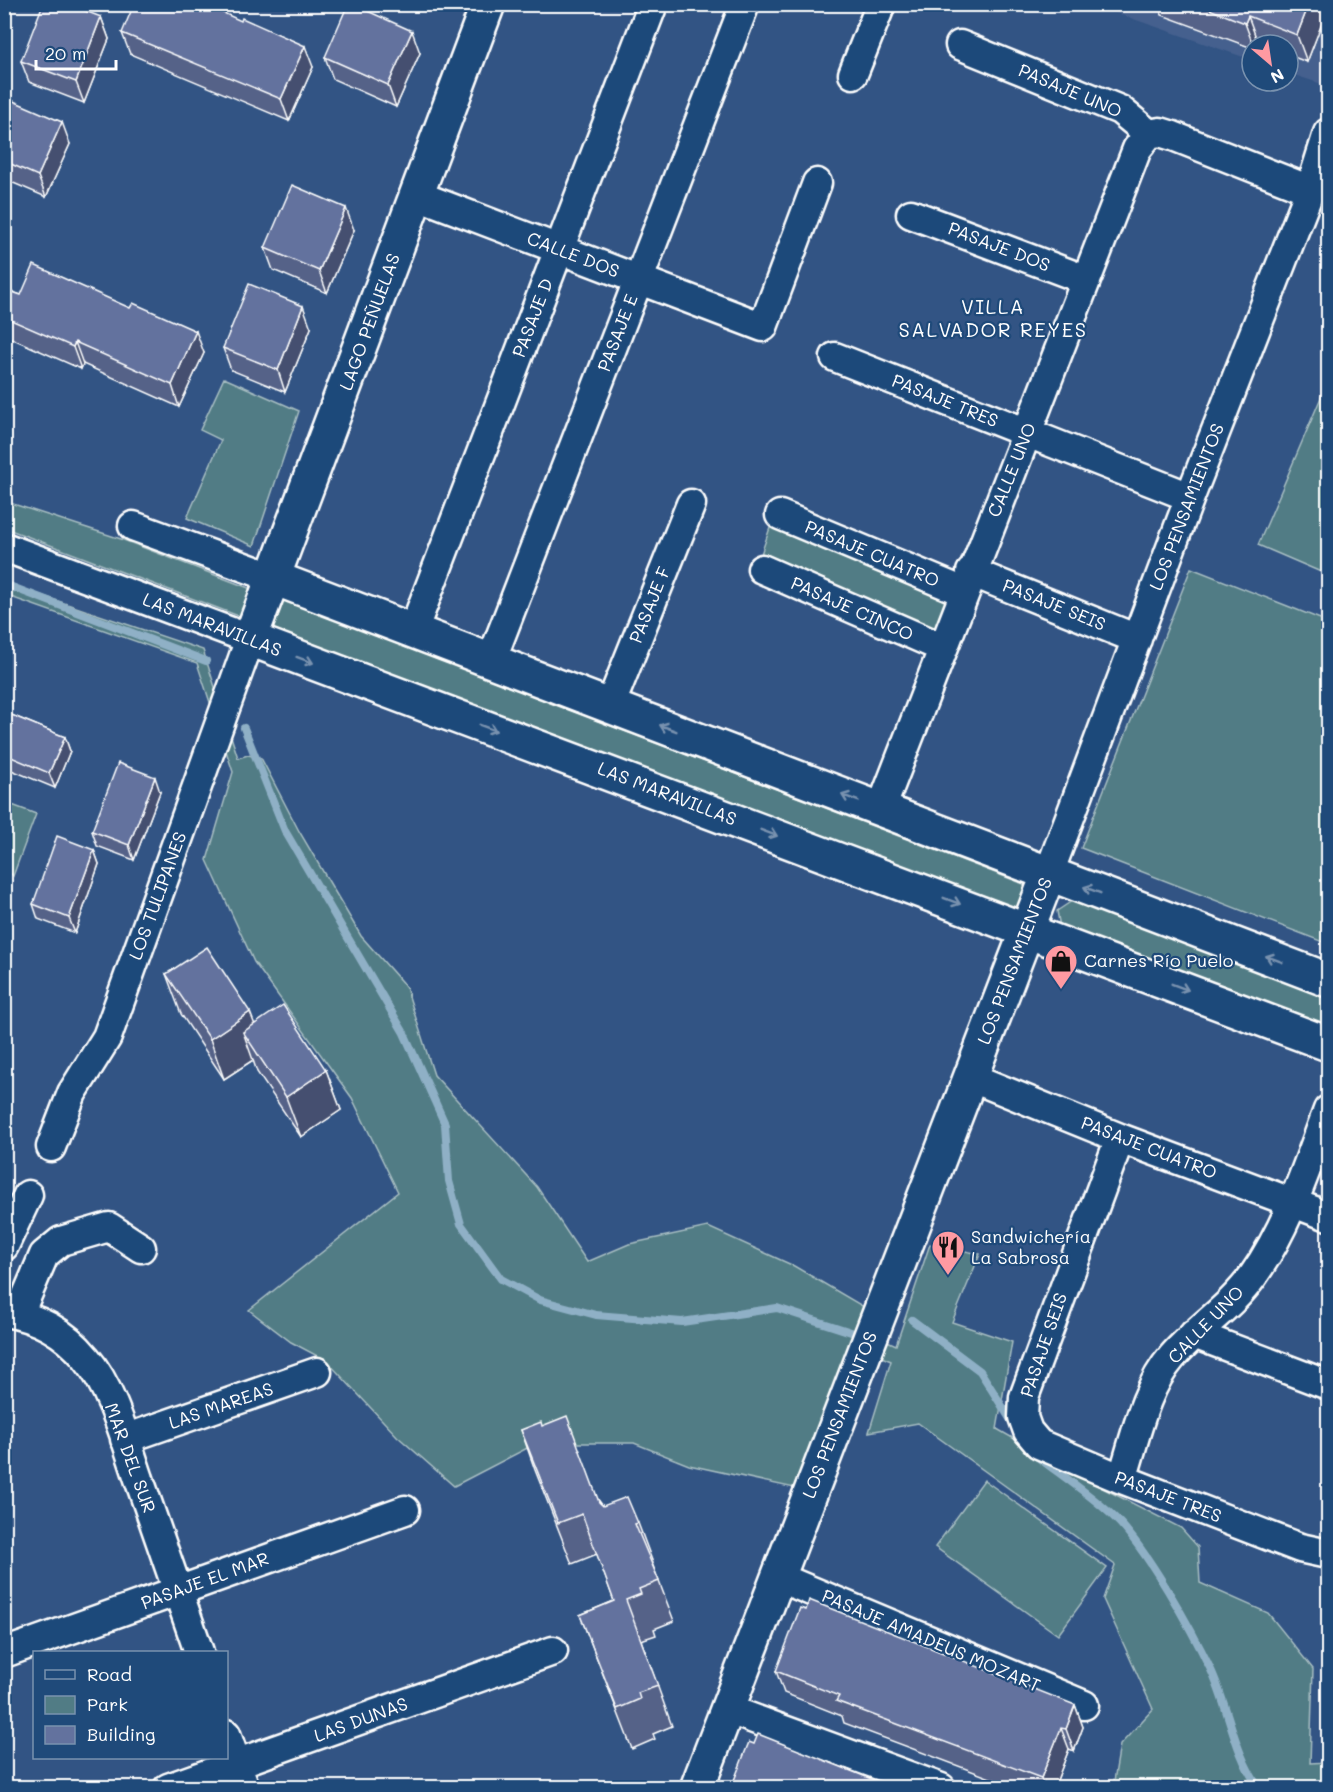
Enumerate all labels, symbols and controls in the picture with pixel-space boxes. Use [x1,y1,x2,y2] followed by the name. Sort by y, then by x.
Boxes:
[36,33,116,71] scale bar
[1240,33,1300,93] north arrow
[45,41,86,65] text: 20 m
[1015,58,1126,123] street label: PASAJE UNO
[1267,64,1288,89] text: N
[945,216,1054,277] street label: PASAJE DOS
[524,225,623,283] street label: CALLE DOS
[333,250,405,394] street label: LAGO PEÑUELAS
[506,275,558,361] street label: PASAJE D
[591,291,643,375] street label: PASAJE E
[898,293,1088,342] district label: VILLA SALVADOR REYES
[889,368,1002,432] street label: PASAJE TRES
[981,419,1041,520] street label: CALLE UNO
[1143,420,1229,594] street label: LOS PENSAMIENTOS
[802,514,943,592] street label: PASAJE CUATRO
[623,563,675,646] street label: PASAJE F
[787,570,917,646] street label: PASAJE CINCO
[999,573,1109,636] street label: PASAJE SEIS
[139,587,285,662] street label: LAS MARAVILLAS
[295,655,314,666] one-way arrow
[659,722,678,733] one-way arrow
[478,723,497,734] one-way arrow
[594,756,740,831] street label: LAS MARAVILLAS
[842,792,860,803] one-way arrow
[123,828,191,963] street label: LOS TULIPANES
[759,828,778,839] one-way arrow
[971,874,1057,1048] street label: LOS PENSAMIENTOS
[1083,883,1101,894] one-way arrow
[942,896,961,907] one-way arrow
[1043,943,1079,990] shop icon: Carnes Río Puelo
[1084,948,1234,972] place label: Carnes Río Puelo
[1265,953,1284,964] one-way arrow
[1170,983,1189,994] one-way arrow
[1078,1110,1221,1184] street label: PASAJE CUATRO
[971,1224,1091,1269] place label: Sandwichería La Sabrosa
[930,1229,966,1276] restaurant icon: Sandwichería La Sabrosa
[1162,1280,1249,1369] street label: CALLE UNO
[1014,1289,1072,1400] street label: PASAJE SEIS
[796,1328,882,1502] street label: LOS PENSAMIENTOS
[165,1376,276,1434] street label: LAS MAREAS
[100,1399,162,1516] street label: MAR DEL SUR
[1112,1465,1225,1527] street label: PASAJE TRES
[137,1546,272,1614] street label: PASAJE EL MAR
[818,1583,1044,1697] street label: PASAJE AMADEUS MOZART
[33,1651,228,1759] legend
[87,1662,132,1686] text: Road
[310,1691,411,1747] street label: LAS DUNAS
[87,1692,128,1716] text: Park
[87,1722,155,1746] text: Building

